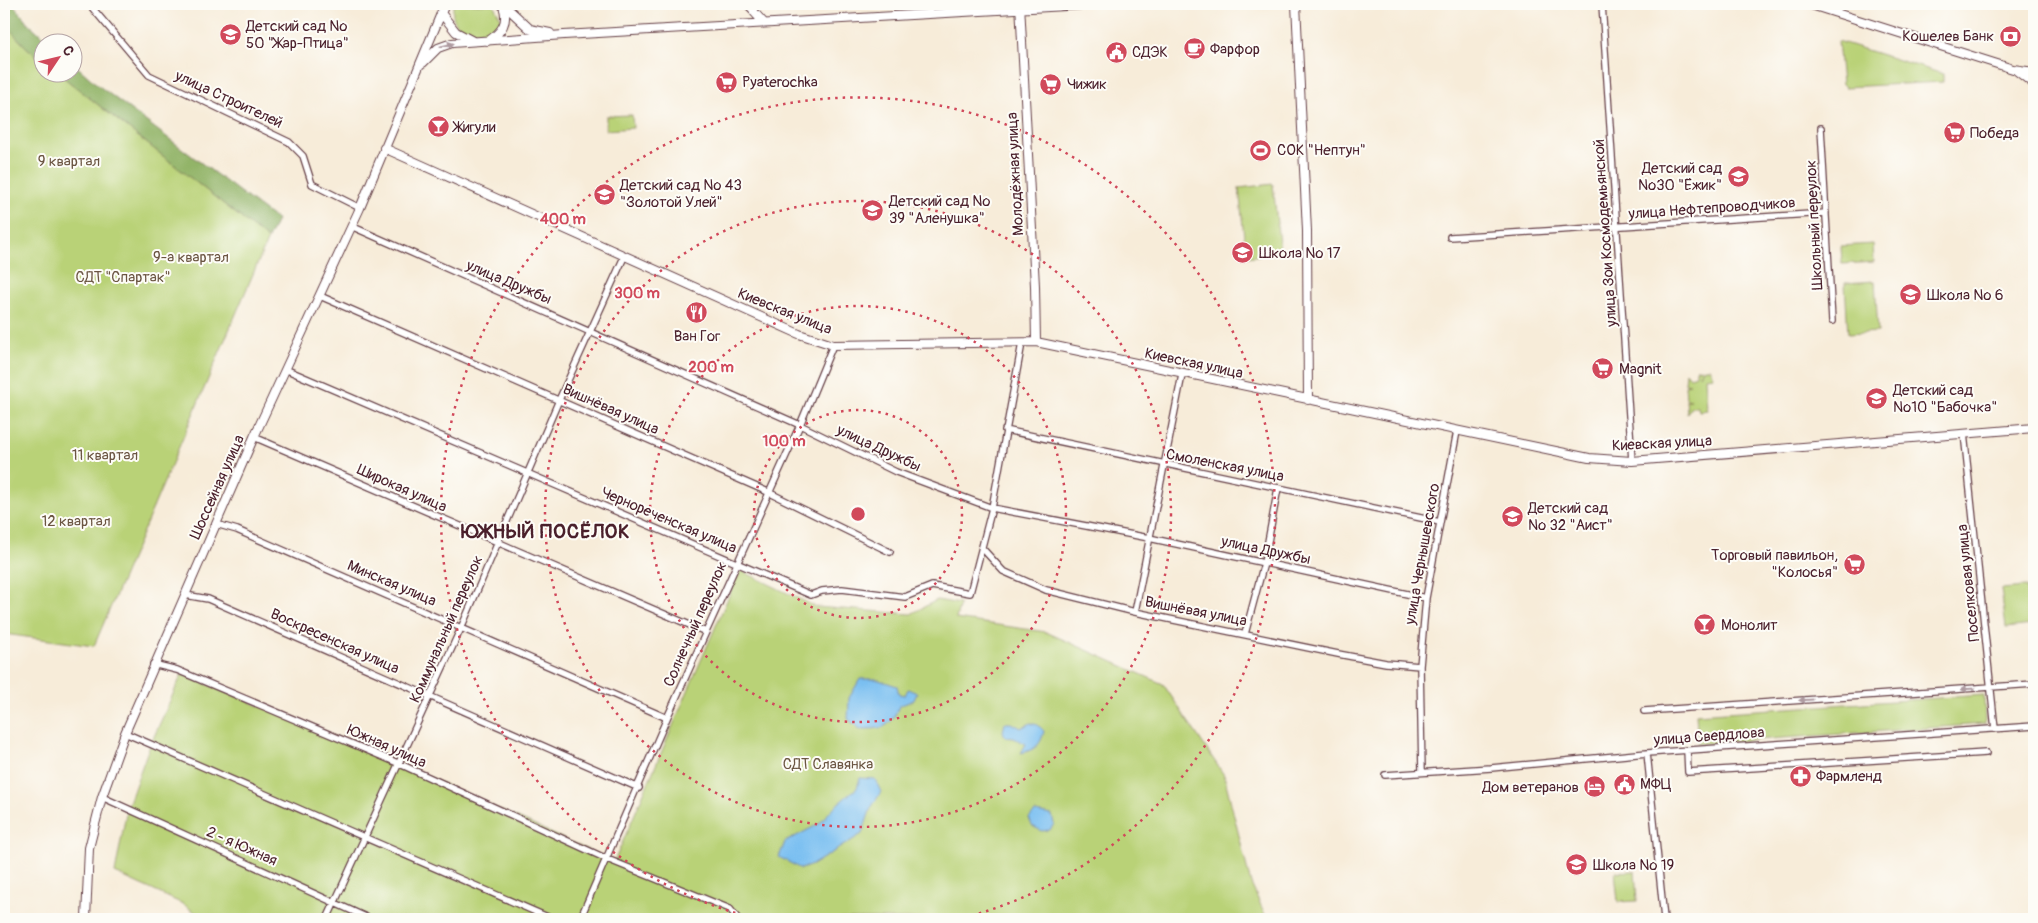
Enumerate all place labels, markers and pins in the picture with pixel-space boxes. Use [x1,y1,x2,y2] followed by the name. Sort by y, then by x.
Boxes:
[245,17,349,53] place label: Детский сад № 50 "Жар-Птица"
[218,23,242,47] school or university icon: Детский сад № 50 "Жар-Птица"
[1998,24,2022,48] bank icon: Кошелев Банк
[1902,27,1994,46] place label: Кошелев Банк
[1182,37,1206,61] cafe icon: Фарфор
[1104,40,1128,64] public building icon: СДЭК
[1210,40,1260,59] place label: Фарфор
[1132,43,1168,62] place label: СДЭК
[714,70,738,94] supermarket icon: Pyaterochka
[1039,72,1063,96] supermarket icon: Чижик
[742,73,818,92] place label: Pyaterochka
[1067,75,1107,94] place label: Чижик
[426,115,450,139] bar icon: Жигули
[452,118,496,137] place label: Жигули
[1942,121,1966,145] supermarket icon: Победа
[1970,124,2019,143] place label: Победа
[1249,138,1273,162] sports icon: СОК "Нептун"
[1277,141,1366,160] place label: СОК "Нептун"
[1638,159,1722,195] place label: Детский сад №30 "Ёжик"
[1726,165,1750,189] school or university icon: Детский сад №30 "Ёжик"
[619,176,742,212] place label: Детский сад № 43 "Золотой Улей"
[592,182,616,206] school or university icon: Детский сад № 43 "Золотой Улей"
[888,192,990,228] place label: Детский сад № 39 "Аленушка"
[861,198,885,222] school or university icon: Детский сад № 39 "Аленушка"
[1231,241,1255,265] school or university icon: Школа № 17
[1259,244,1341,263] place label: Школа № 17
[1899,283,1923,307] school or university icon: Школа № 6
[1927,286,2003,305] place label: Школа № 6
[685,301,709,325] restaurant icon: Ван Гог
[674,327,720,346] place label: Ван Гог
[1591,357,1615,381] supermarket icon: Magnit
[1619,360,1662,379] place label: Magnit
[1892,381,1997,417] place label: Детский сад №10 "Бабочка"
[1865,387,1889,411] school or university icon: Детский сад №10 "Бабочка"
[1527,499,1613,535] place label: Детский сад № 32 "Аист"
[849,505,867,523] centre of rings
[1500,505,1524,529] school or university icon: Детский сад № 32 "Аист"
[1711,546,1838,582] place label: Торговый павильон, "Колосья"
[1842,552,1866,576] supermarket icon: Торговый павильон, "Колосья"
[1693,613,1717,637] bar icon: Монолит
[1721,616,1778,635] place label: Монолит
[1788,764,1812,788] pharmacy icon: Фармленд
[1816,767,1882,786] place label: Фармленд
[1612,772,1636,796] public building icon: МФЦ
[1583,775,1607,799] hotel icon: Дом ветеранов
[1640,775,1672,794] place label: МФЦ
[1481,778,1579,797] place label: Дом ветеранов
[1565,853,1589,877] school or university icon: Школа № 19
[1593,856,1674,875] place label: Школа № 19

